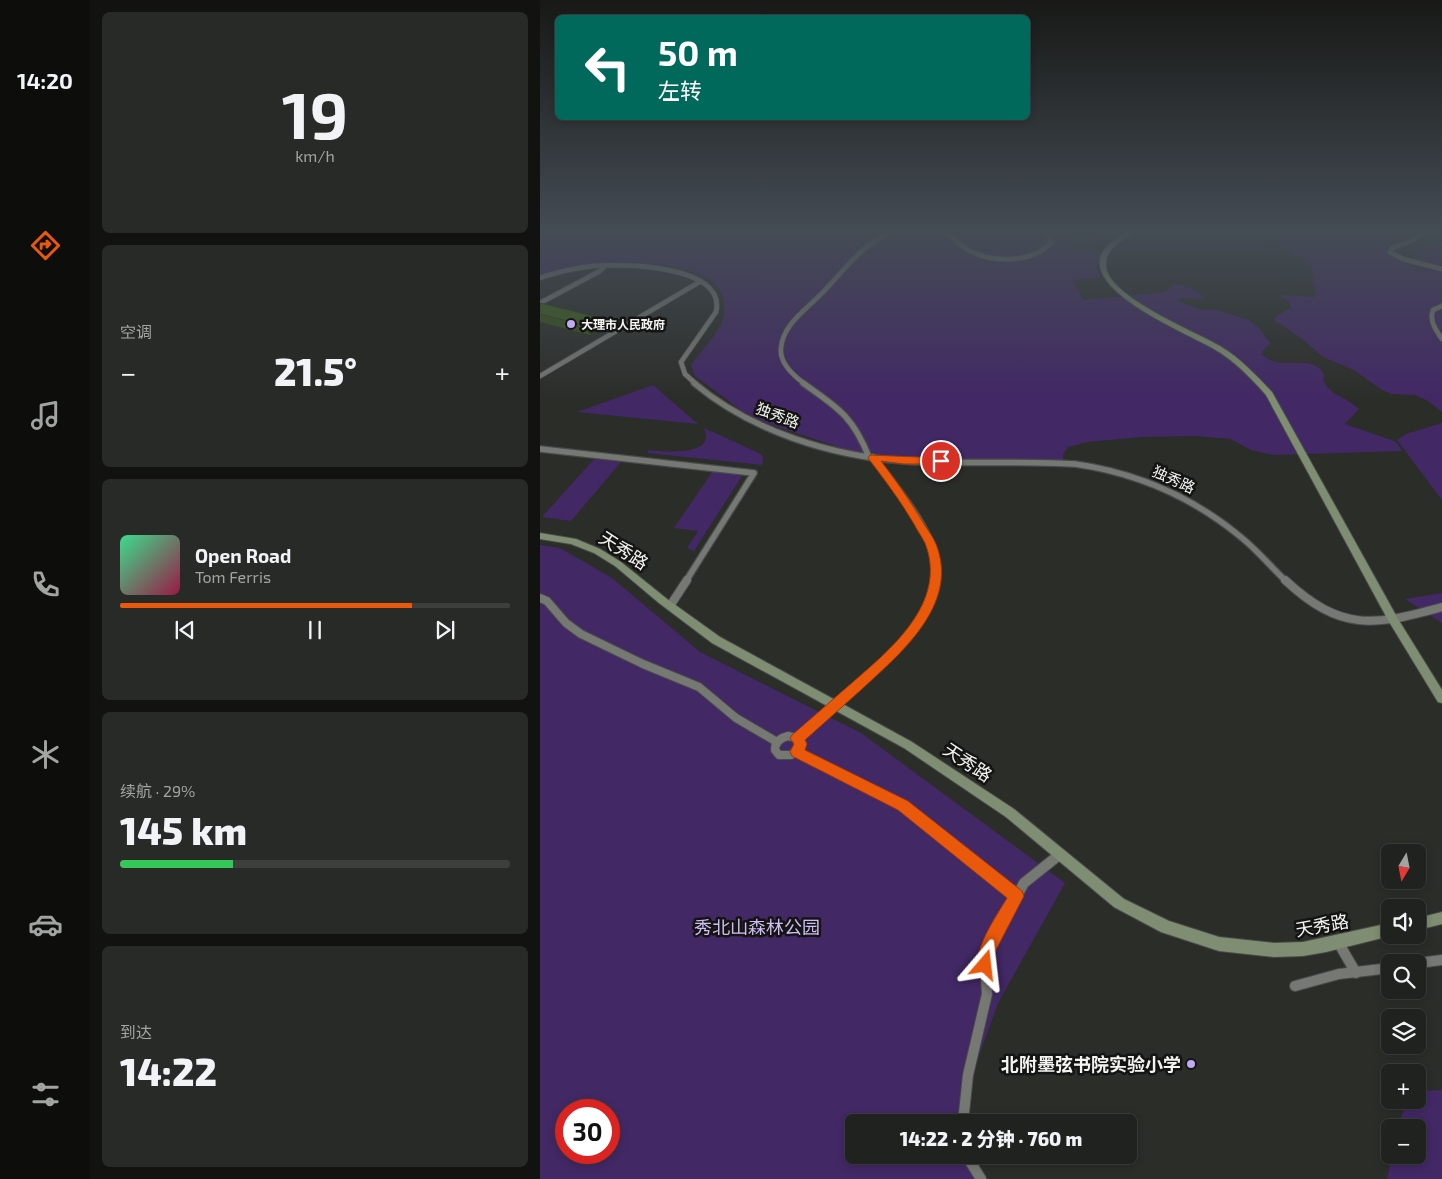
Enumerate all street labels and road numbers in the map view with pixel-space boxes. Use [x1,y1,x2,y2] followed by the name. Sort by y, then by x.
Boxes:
[754,399,802,431] street label: 独秀路
[1150,461,1198,497] street label: 独秀路
[595,526,653,574] street label: 天秀路
[939,738,997,786] street label: 天秀路
[1294,909,1350,941] street label: 天秀路

